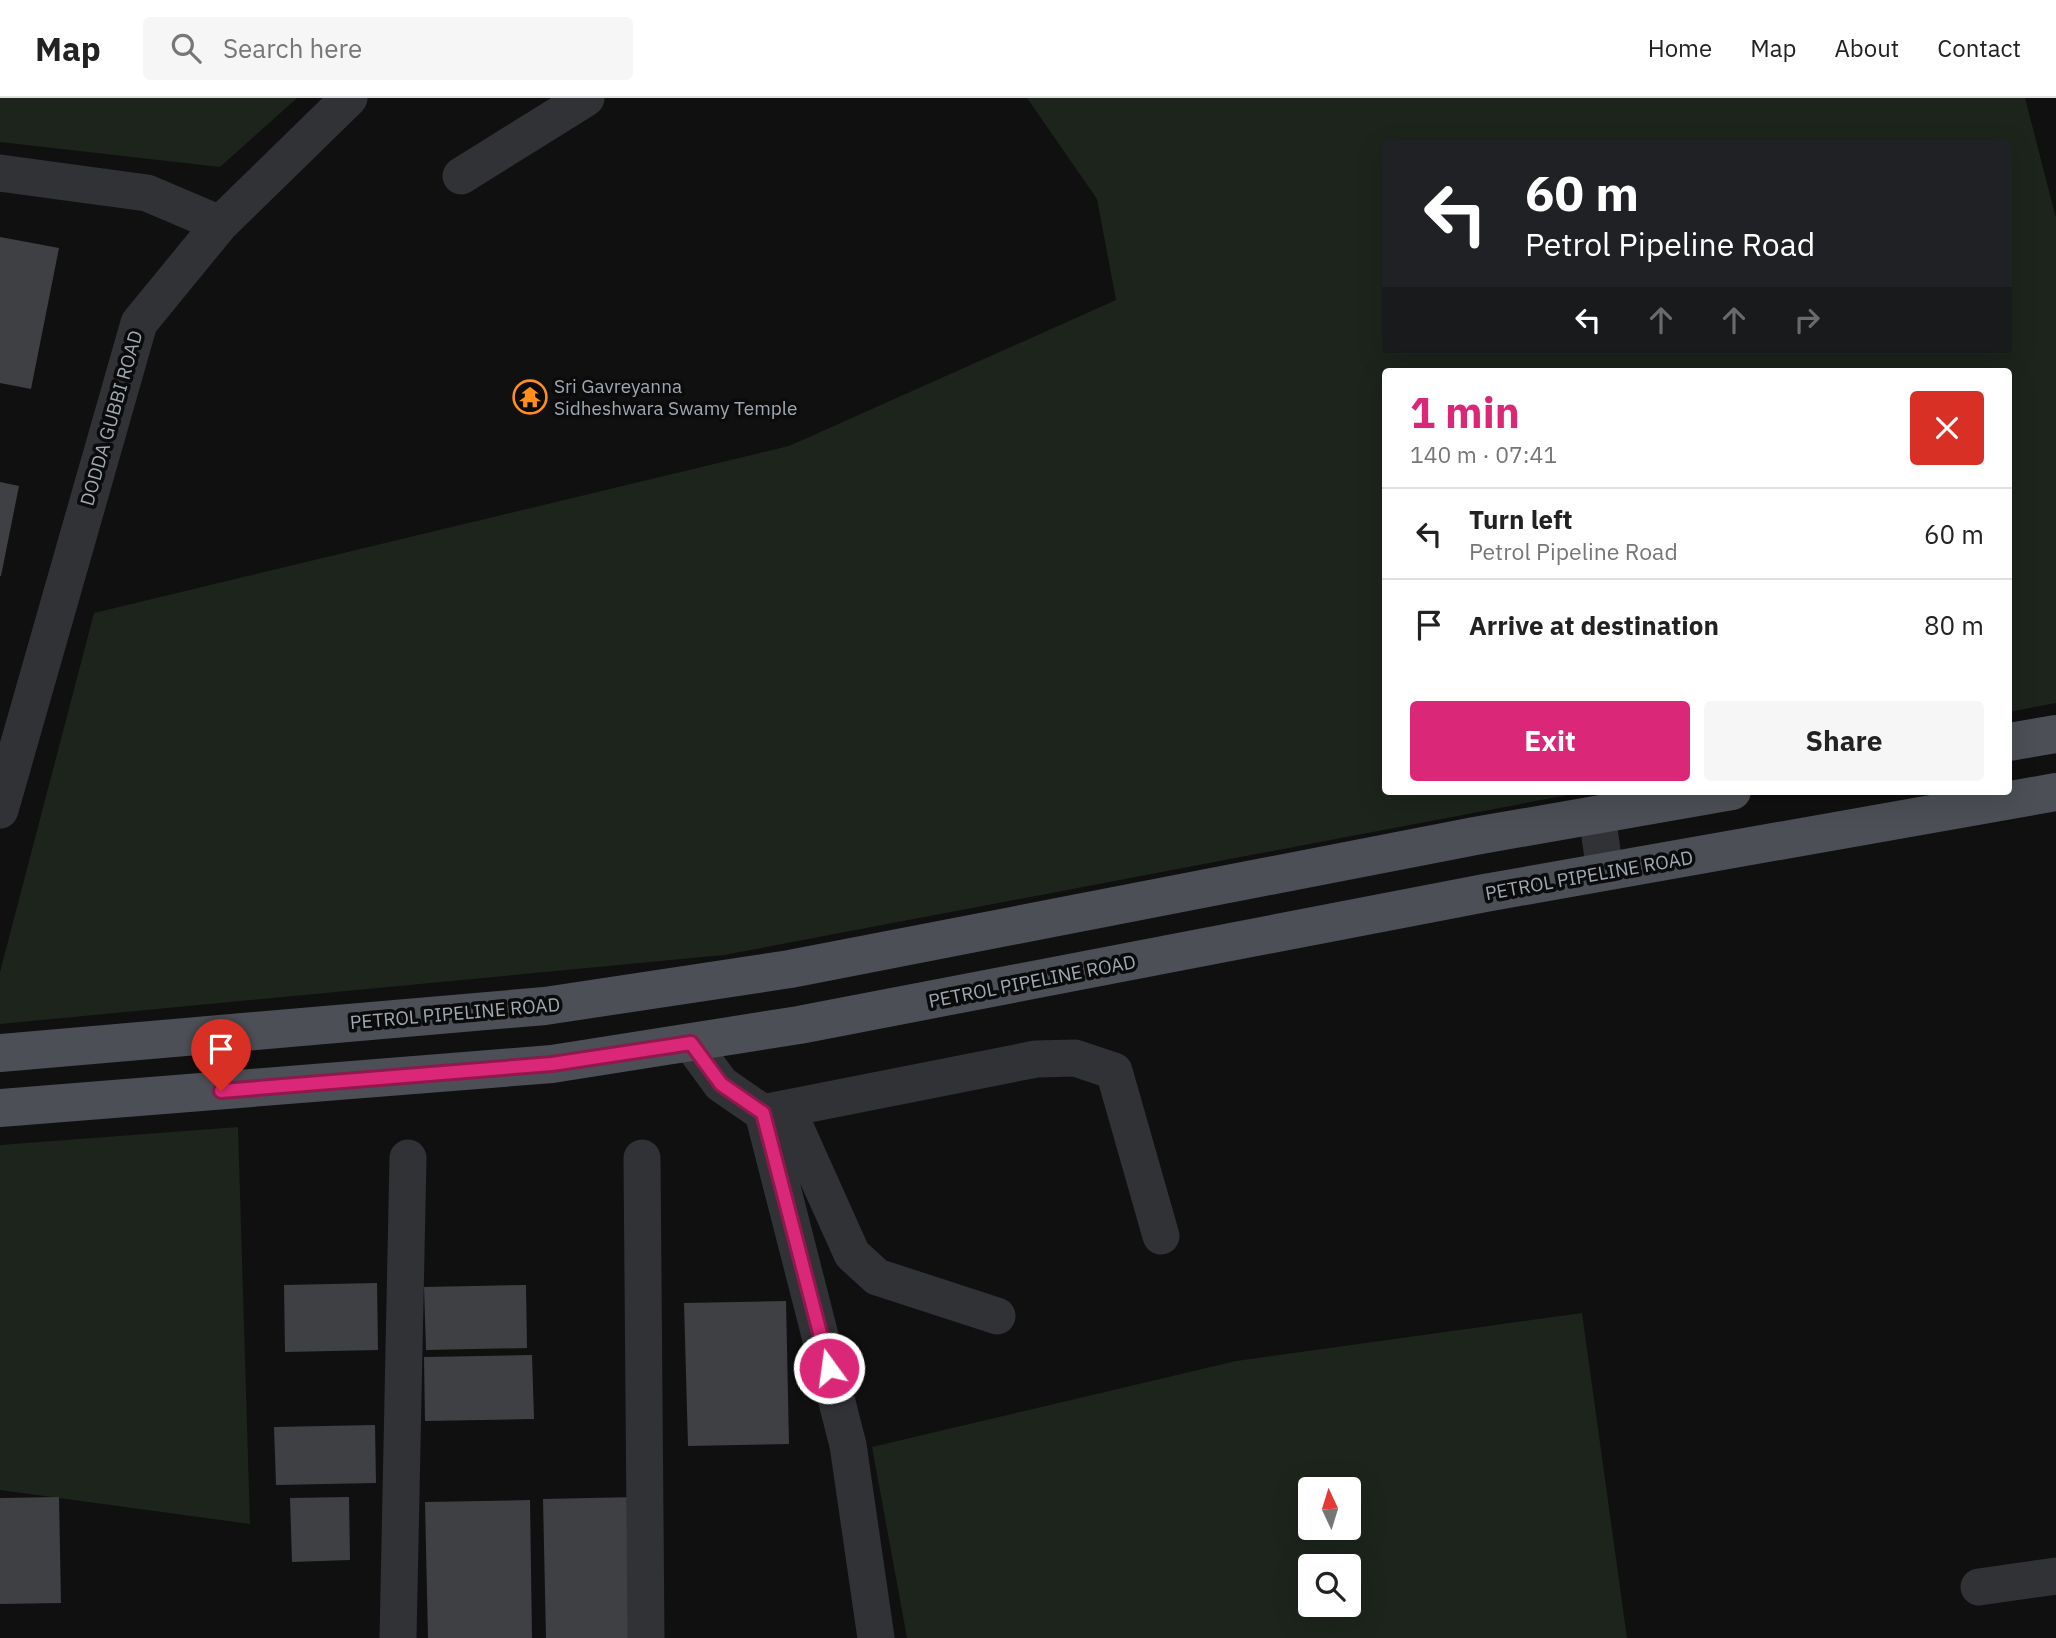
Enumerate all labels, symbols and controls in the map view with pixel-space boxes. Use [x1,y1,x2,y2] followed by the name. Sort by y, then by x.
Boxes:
[143,17,633,80] search box
[35,27,101,70] text: Map
[167,29,205,67] icon: search
[223,31,362,65] text: Search here
[1648,32,1712,64] text: Home
[1750,32,1796,64] text: Map
[1834,32,1899,64] text: About
[1937,32,2021,64] text: Contact
[1525,161,1639,224] text: 60 m
[1410,168,1501,259] icon: left
[1525,223,1815,265] text: Petrol Pipeline Road
[1569,301,1607,339] icon: left
[1642,301,1680,339] icon: ahead
[1715,301,1753,339] icon: ahead
[1788,301,1826,339] icon: right
[74,328,148,508] street label: DODDA GUBBI ROAD
[554,374,797,420] place label: Sri Gavreyanna Sidheshwara Swamy Temple
[511,378,549,416] temple icon: Sri Gavreyanna Sidheshwara Swamy Temple
[1410,385,1520,440] text: 1 min
[1910,391,1984,465] button: close
[1410,439,1557,469] text: 140 m · 07:41
[1469,502,1572,536] text: Turn left
[1410,515,1448,553] icon: left
[1924,517,1984,551] text: 60 m
[1469,536,1678,566] text: Petrol Pipeline Road
[1410,606,1448,644] icon: arrive
[1469,608,1719,642] text: Arrive at destination
[1924,608,1984,642] text: 80 m
[1410,701,1690,781] button: Exit
[1704,701,1984,781] button: Share
[1483,845,1695,905] street label: PETROL PIPELINE ROAD
[926,949,1138,1013] street label: PETROL PIPELINE ROAD
[349,992,561,1034] street label: PETROL PIPELINE ROAD
[191,1019,251,1091] pin
[202,1030,240,1068] icon: arrive
[792,1331,866,1405] position arrow
[1298,1477,1362,1540] north arrow
[1298,1477,1361,1617] map controls
[1298,1554,1361,1617] button: search

